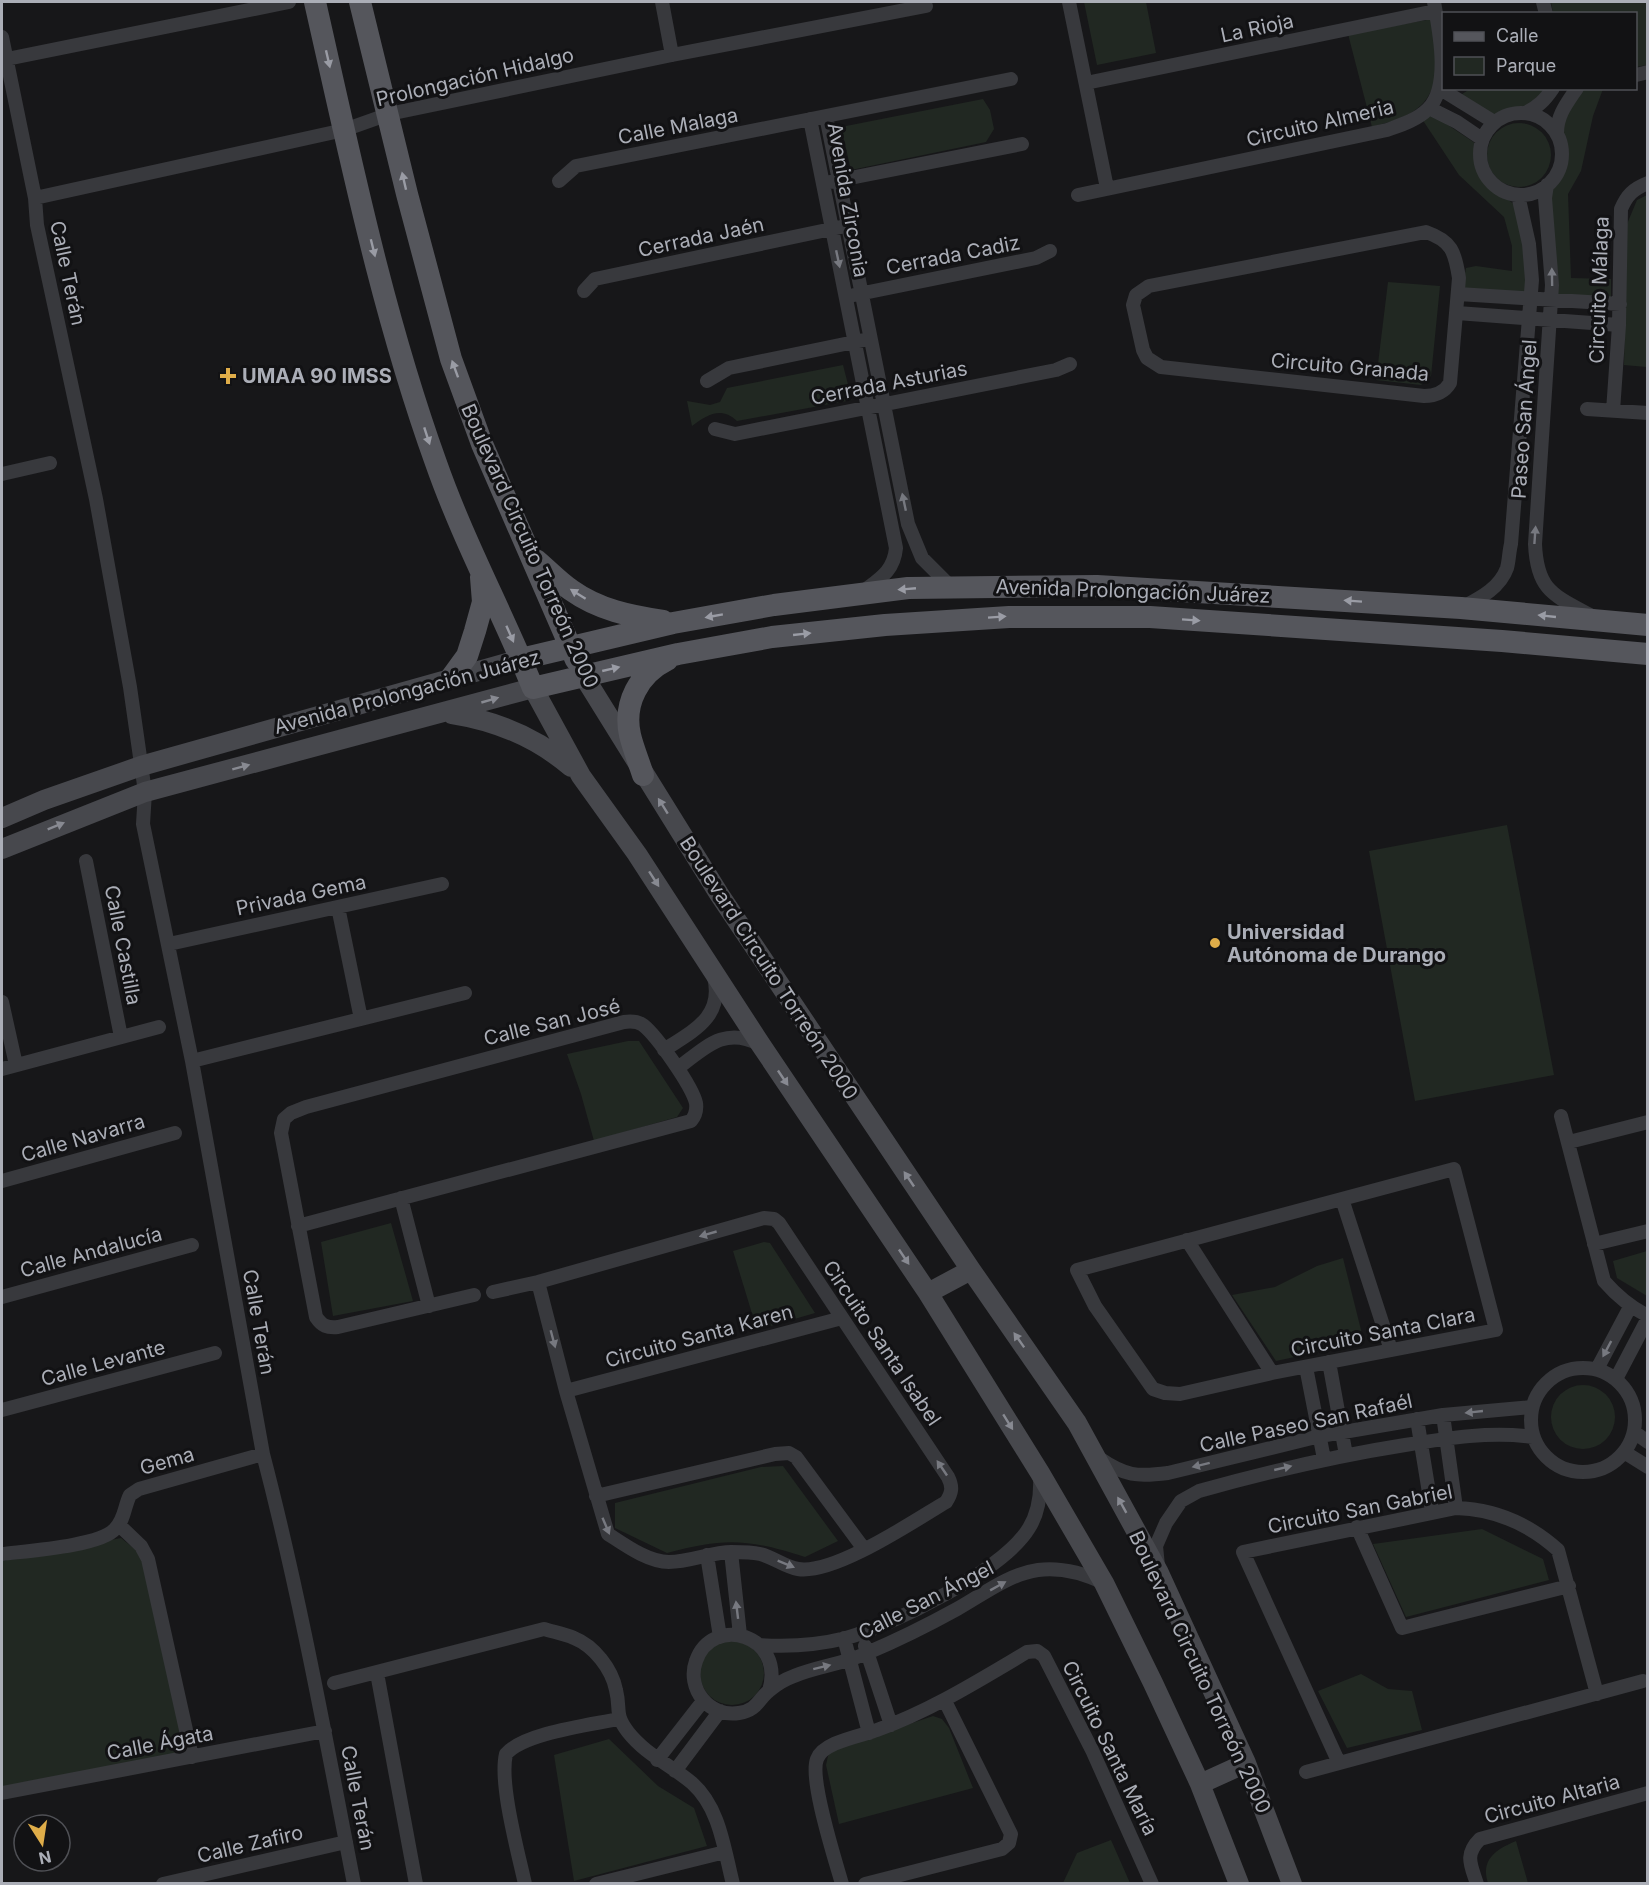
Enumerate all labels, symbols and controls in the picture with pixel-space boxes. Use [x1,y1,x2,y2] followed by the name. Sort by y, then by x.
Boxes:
[1218,9,1296,47] street label: La Rioja
[1442,12,1637,90] legend
[1496,25,1538,46] text: Calle
[374,43,576,111] street label: Prolongación Hidalgo
[323,49,333,68] one-way arrow
[1496,55,1556,76] text: Parque
[1244,94,1396,152] street label: Circuito Almeria
[616,103,740,149] street label: Calle Malaga
[823,121,873,279] street label: Avenida Zirconia
[399,172,408,191] one-way arrow
[636,212,766,262] street label: Cerrada Jaén
[1584,216,1614,364] street label: Circuito Málaga
[45,218,91,328] street label: Calle Terán
[884,230,1022,280] street label: Cerrada Cadiz
[368,239,378,257] one-way arrow
[834,250,843,269] one-way arrow
[1547,268,1557,287] one-way arrow
[1505,338,1542,500] street label: Paseo San Ángel
[1270,348,1430,386] street label: Circuito Granada
[809,356,969,410] street label: Cerrada Asturias
[450,360,460,378] one-way arrow
[242,364,392,388] place label: UMAA 90 IMSS
[219,367,237,385] marker: UMAA 90 IMSS
[456,400,604,692] street label: Boulevard Circuito Torreón 2000
[422,427,432,445] one-way arrow
[899,492,908,511] one-way arrow
[1531,525,1540,544] one-way arrow
[995,574,1271,608] street label: Avenida Prolongación Juárez
[897,584,916,593] one-way arrow
[570,589,586,600] one-way arrow
[1343,596,1362,605] one-way arrow
[1538,611,1557,621] one-way arrow
[704,612,723,621] one-way arrow
[987,613,1006,622] one-way arrow
[1182,615,1201,624] one-way arrow
[506,626,515,643] one-way arrow
[793,629,812,639] one-way arrow
[271,645,543,739] street label: Avenida Prolongación Juárez
[601,664,620,673] one-way arrow
[481,695,499,704] one-way arrow
[232,762,250,771] one-way arrow
[657,798,668,814] one-way arrow
[47,821,65,831] one-way arrow
[675,832,863,1104] street label: Boulevard Circuito Torreón 2000
[234,870,368,920] street label: Privada Gema
[648,871,659,887] one-way arrow
[100,883,146,1007] street label: Calle Castilla
[1227,920,1446,967] place label: Universidad Autónoma de Durango
[1208,936,1222,950] marker: Universidad Autónoma de Durango
[481,993,623,1051] street label: Calle San José
[777,1069,789,1085] one-way arrow
[18,1109,148,1167] street label: Calle Navarra
[903,1171,915,1187] one-way arrow
[17,1222,165,1282] street label: Calle Andalucía
[698,1230,716,1239] one-way arrow
[898,1248,910,1264] one-way arrow
[818,1256,946,1430] street label: Circuito Santa Isabel
[238,1268,280,1376] street label: Calle Terán
[602,1299,796,1373] street label: Circuito Santa Karen
[1289,1302,1477,1362] street label: Circuito Santa Clara
[548,1330,558,1348] one-way arrow
[1013,1332,1025,1348] one-way arrow
[38,1335,168,1391] street label: Calle Levante
[1602,1341,1612,1358] one-way arrow
[1197,1389,1415,1457] street label: Calle Paseo San Rafaél
[1465,1407,1484,1417] one-way arrow
[1002,1413,1014,1429] one-way arrow
[137,1442,197,1480] street label: Gema
[937,1460,948,1477] one-way arrow
[1191,1461,1210,1471] one-way arrow
[1274,1463,1292,1473] one-way arrow
[1266,1479,1454,1539] street label: Circuito San Gabriel
[1117,1496,1127,1513] one-way arrow
[601,1517,611,1535] one-way arrow
[1124,1527,1276,1817] street label: Boulevard Circuito Torreón 2000
[854,1555,998,1644] street label: Calle San Ángel
[777,1559,795,1569] one-way arrow
[990,1581,1007,1591] one-way arrow
[732,1601,742,1620] one-way arrow
[1057,1657,1163,1839] street label: Circuito Santa María
[813,1662,831,1672] one-way arrow
[105,1720,215,1765] street label: Calle Ágata
[336,1743,380,1853] street label: Calle Terán
[1482,1769,1622,1829] street label: Circuito Altaria
[12,1813,72,1873] north arrow
[195,1820,305,1868] street label: Calle Zafiro
[37,1847,53,1869] text: N

